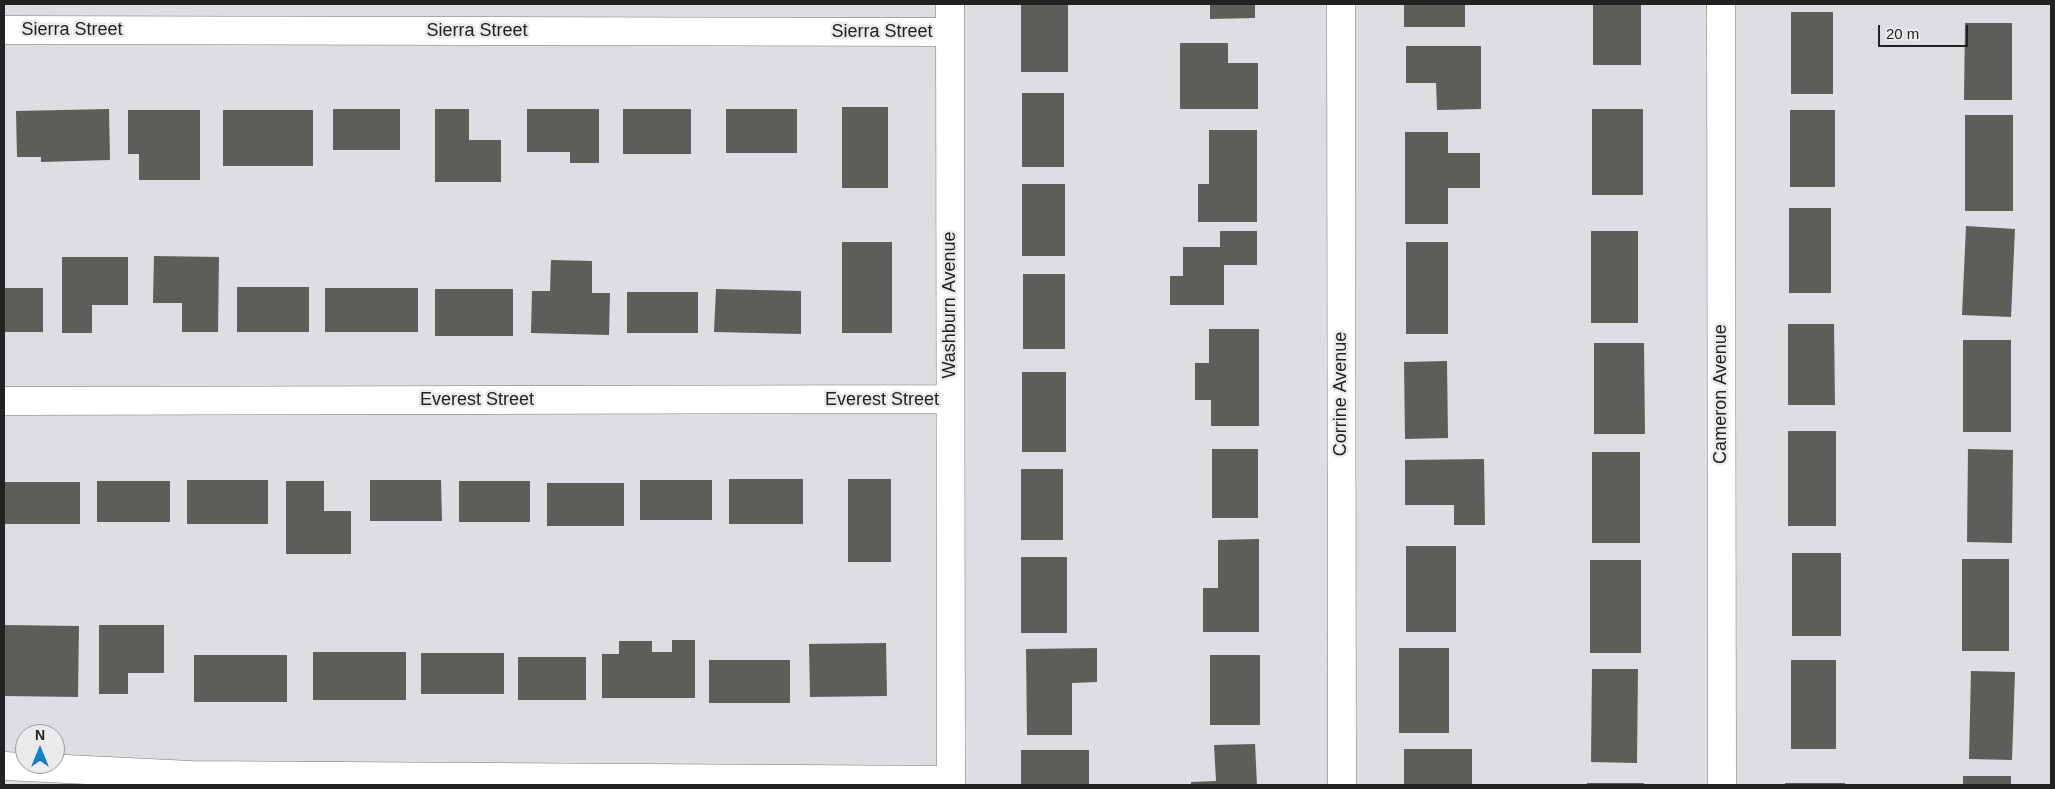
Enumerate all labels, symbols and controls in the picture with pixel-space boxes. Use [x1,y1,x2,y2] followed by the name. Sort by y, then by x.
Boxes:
[1880,15,1970,47] scale bar
[21,19,123,41] street label: Sierra Street
[426,20,528,42] street label: Sierra Street
[831,21,933,43] street label: Sierra Street
[1886,25,1919,42] text: 20 m
[939,231,961,379] street label: Washburn Avenue
[1710,324,1732,464] street label: Cameron Avenue
[1330,332,1352,456] street label: Corrine Avenue
[420,389,534,411] street label: Everest Street
[825,389,939,411] street label: Everest Street
[15,724,65,774] north arrow
[35,727,45,743] text: N

